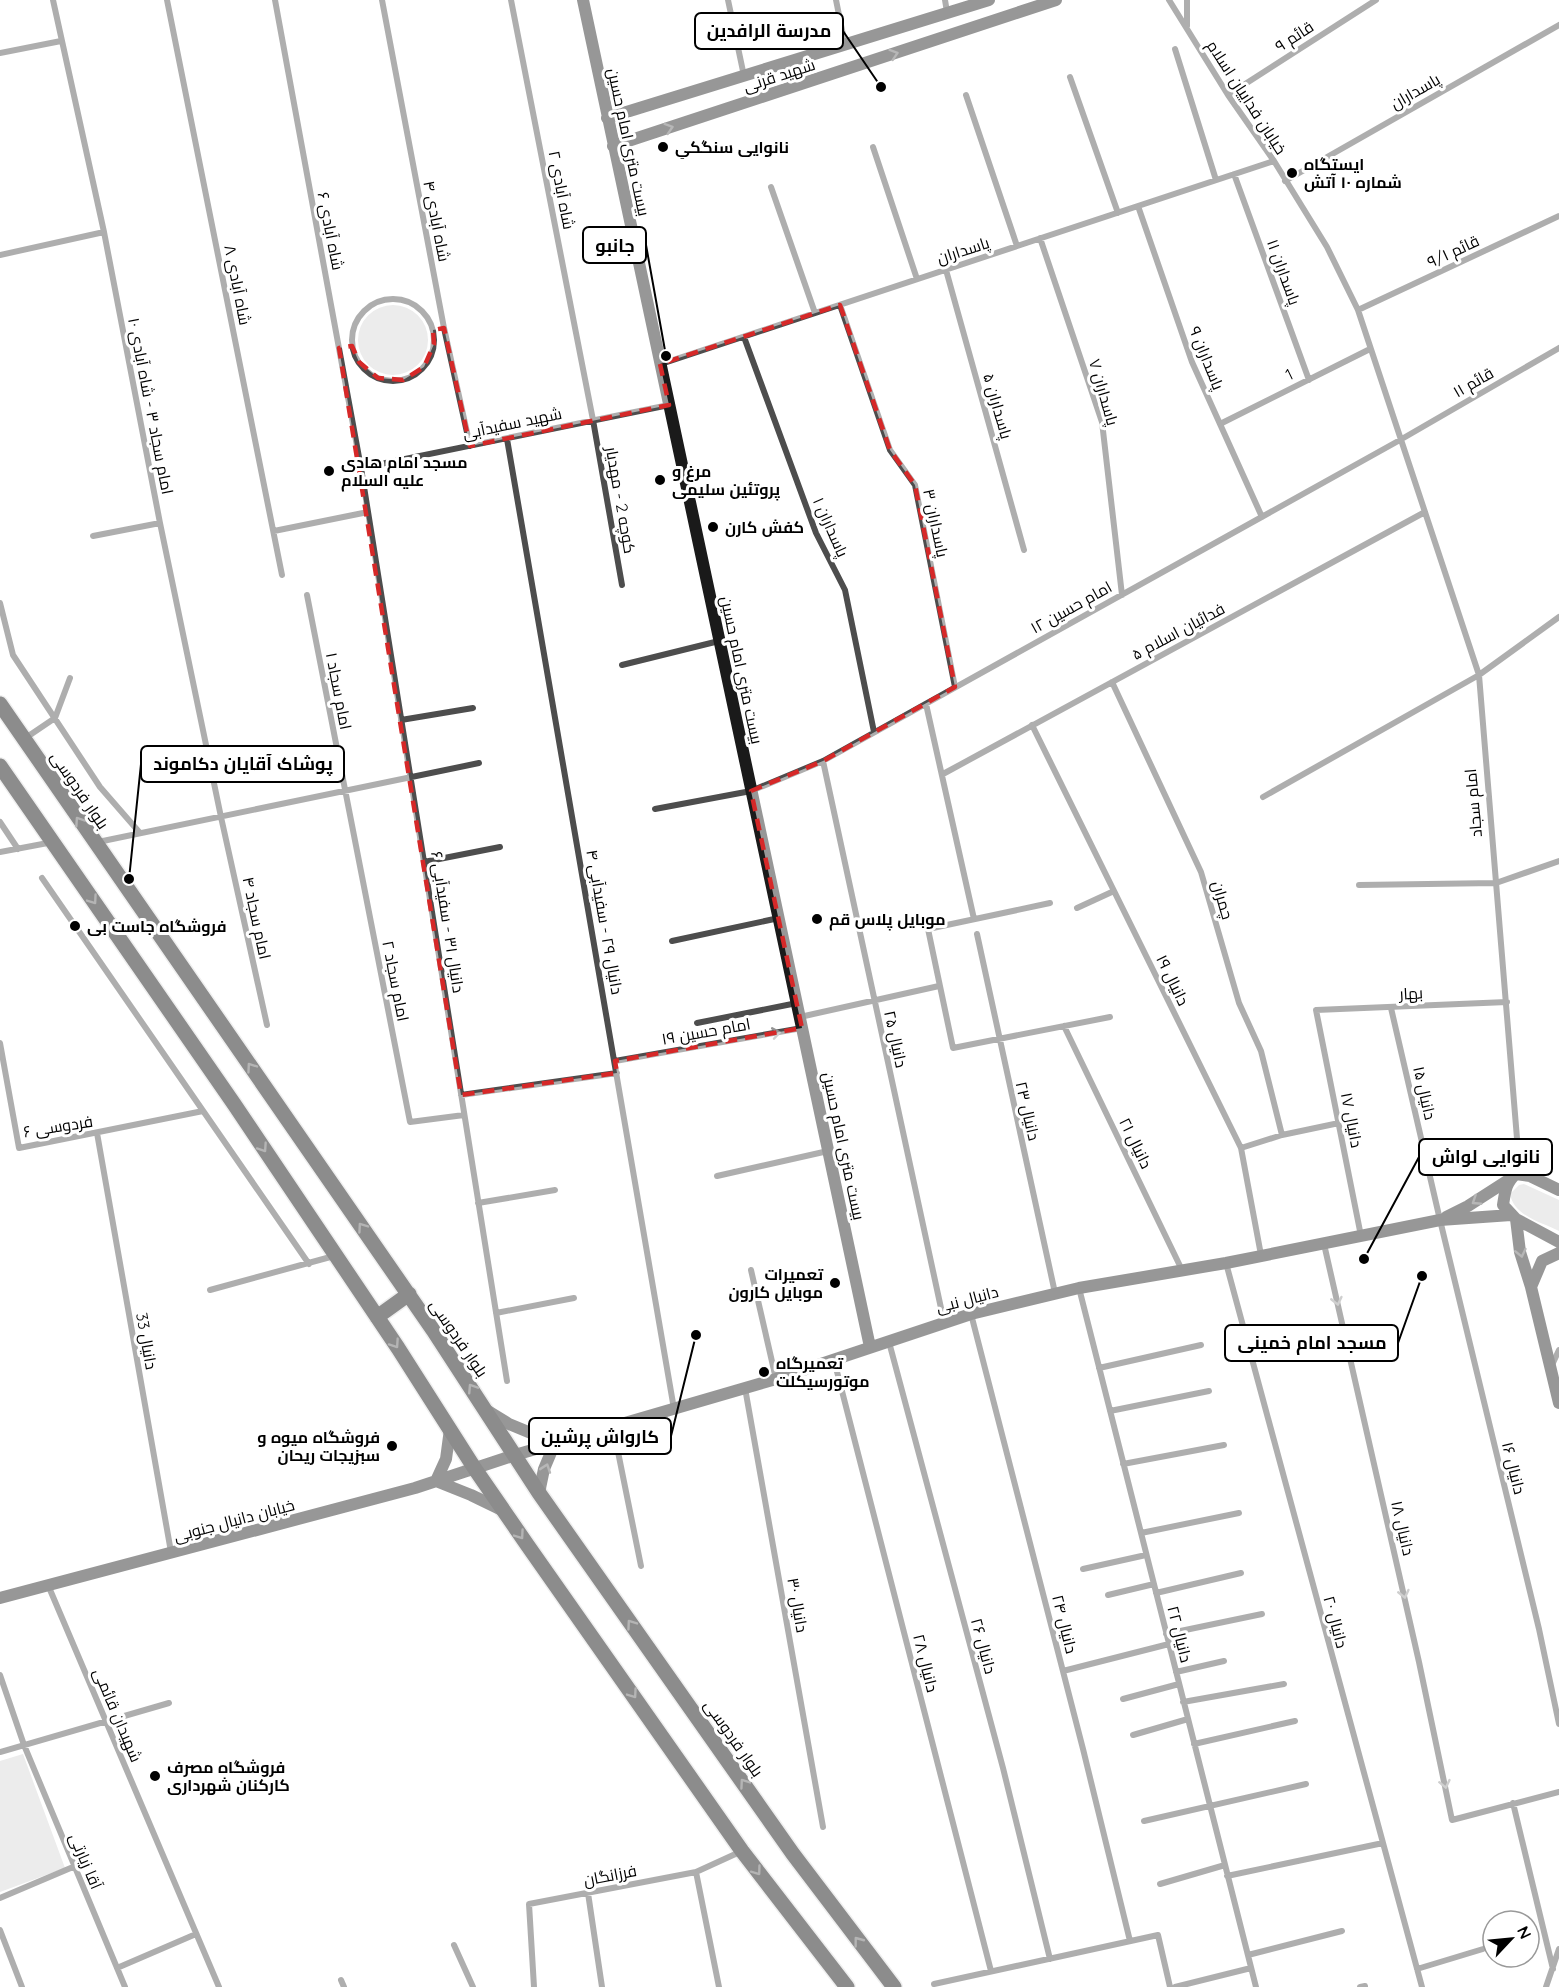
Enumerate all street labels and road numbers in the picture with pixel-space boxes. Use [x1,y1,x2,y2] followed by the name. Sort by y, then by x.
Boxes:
[1271,16,1318,57] street label: قائم ۹
[1201,36,1291,159] street label: خیابان فداییان اسلام
[741,54,818,97] street label: شهید قرنی
[602,66,654,218] street label: بیست متری امام حسین
[1387,68,1445,115] street label: پاسداران
[544,149,579,231] street label: شاه آبادی ۲
[418,179,455,263] street label: شاه آبادی ۴
[313,190,348,272] street label: شاه آبادی ۶
[1424,230,1483,274] street label: قائم ۹/۱
[934,232,993,270] street label: پاسداران
[1261,236,1305,309] street label: پاسداران ۱۱
[219,243,256,327] street label: شاه آبادی ۸
[122,316,178,496] street label: امام سجاد ۳ - شاه آبادی ۱۰
[1183,323,1229,394] street label: پاسداران ۹
[1083,356,1123,429] street label: پاسداران ۷
[1449,362,1498,403] street label: قائم ۱۱
[1282,364,1296,384] street label: 1
[977,371,1017,442] street label: پاسداران ۵
[461,403,564,444] street label: شهید سفیدآبی
[600,444,640,555] street label: کوچه 2 - مهدیار
[917,487,953,560] street label: پاسداران ۳
[807,494,853,562] street label: پاسداران ۱
[1027,576,1116,639] street label: امام حسین ۱۲
[715,594,767,746] street label: بیست متری امام حسین
[1128,598,1229,666] street label: فدائیان اسلام ۵
[320,651,356,732] street label: امام سجاد ۱
[46,747,113,833] street label: بلوار فردوسی
[1460,768,1488,838] street label: امام سجاد
[581,848,628,996] street label: دانیال ۲۹ - سفیدآبی ۴
[426,850,469,994] street label: دانیال ۳۱ - سفیدآبی ۶
[237,875,276,962] street label: امام سجاد ۴
[1206,878,1238,922] street label: چمران
[376,939,414,1023] street label: امام سجاد ۲
[1151,951,1194,1009] street label: دانیال ۱۹
[1398,982,1423,1005] street label: بهار
[879,1009,912,1070] street label: دانیال ۲۵
[660,1013,752,1051] street label: امام حسین ۱۹
[1408,1064,1441,1122] street label: دانیال ۱۵
[817,1070,869,1222] street label: بیست متری امام حسین
[1011,1080,1044,1143] street label: دانیال ۲۳
[1336,1091,1367,1149] street label: دانیال ۱۷
[22,1111,94,1142] street label: فردوسی ۶
[1114,1114,1157,1172] street label: دانیال ۲۱
[934,1281,1001,1318] street label: دانیال نبی
[425,1295,492,1381] street label: بلوار فردوسی
[131,1311,162,1371] street label: دانیال 33
[1497,1440,1530,1497] street label: دانیال ۱۶
[171,1494,297,1547] street label: خیابان دانیال جنوبی
[1386,1499,1419,1558] street label: دانیال ۱۸
[782,1576,813,1634] street label: دانیال ۳۰
[1047,1593,1082,1656] street label: دانیال ۲۴
[1318,1594,1353,1651] street label: دانیال ۲۰
[1162,1604,1197,1665] street label: دانیال ۲۲
[966,1616,1001,1676] street label: دانیال ۲۶
[908,1632,943,1694] street label: دانیال ۲۸
[88,1665,147,1765] street label: شهیدان قائمی
[699,1696,768,1781] street label: بلوار فردوسی
[64,1830,107,1893] street label: آقا زیارتی
[582,1860,639,1891] street label: فرزانگان

